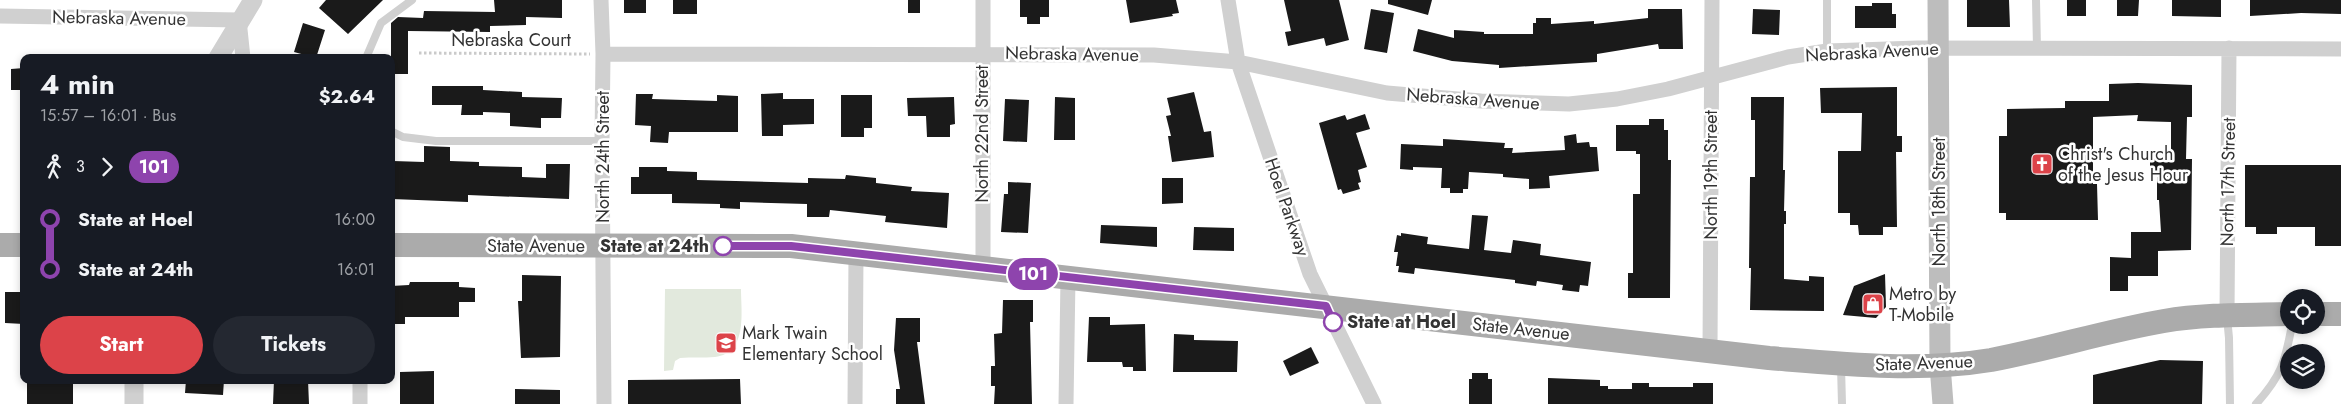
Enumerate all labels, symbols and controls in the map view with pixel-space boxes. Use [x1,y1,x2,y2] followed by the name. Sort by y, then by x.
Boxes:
[52,4,186,32] street label: Nebraska Avenue
[451,27,571,53] street label: Nebraska Court
[1805,36,1939,68] street label: Nebraska Avenue
[1005,40,1139,68] street label: Nebraska Avenue
[40,64,115,105] text: 4 min
[969,64,995,203] street label: North 22nd Street
[1405,81,1541,117] street label: Nebraska Avenue
[319,83,375,110] text: $2.64
[590,90,616,223] street label: North 24th Street
[40,104,176,127] text: 15:57 – 16:01 · Bus
[1698,109,1724,240] street label: North 19th Street
[2214,117,2242,247] street label: North 17th Street
[1926,137,1952,267] street label: North 18th Street
[2058,141,2189,188] place label: Christ's Church of the Jesus Hour
[2030,152,2054,176] church icon: Christ's Church of the Jesus Hour
[40,153,68,181] icon: walk
[93,153,121,181] icon: forward
[139,154,169,180] text: 101
[1258,154,1316,260] street label: Hoel Parkway
[76,155,85,178] text: 3
[78,206,193,233] text: State at Hoel
[335,208,375,231] text: 16:00
[487,233,585,259] street label: State Avenue
[600,233,709,259] place label: State at 24th
[713,236,733,256] marker: State at 24th
[78,256,193,283] text: State at 24th
[337,258,375,281] text: 16:01
[1004,258,1062,290] line badge: 101
[1018,261,1048,287] text: 101
[1889,281,1956,328] place label: Metro by T-Mobile
[2280,289,2325,389] map controls
[2280,289,2325,334] button: locate
[1861,292,1885,316] shop icon: Metro by T-Mobile
[1347,309,1456,335] place label: State at Hoel
[1471,311,1571,347] street label: State Avenue
[1323,312,1343,332] marker: State at Hoel
[40,316,203,374] button: Start
[213,316,375,374] button: Tickets
[742,320,883,367] place label: Mark Twain Elementary School
[714,331,738,355] school or university icon: Mark Twain Elementary School
[2280,344,2325,389] button: layers
[1875,348,1973,378] street label: State Avenue

